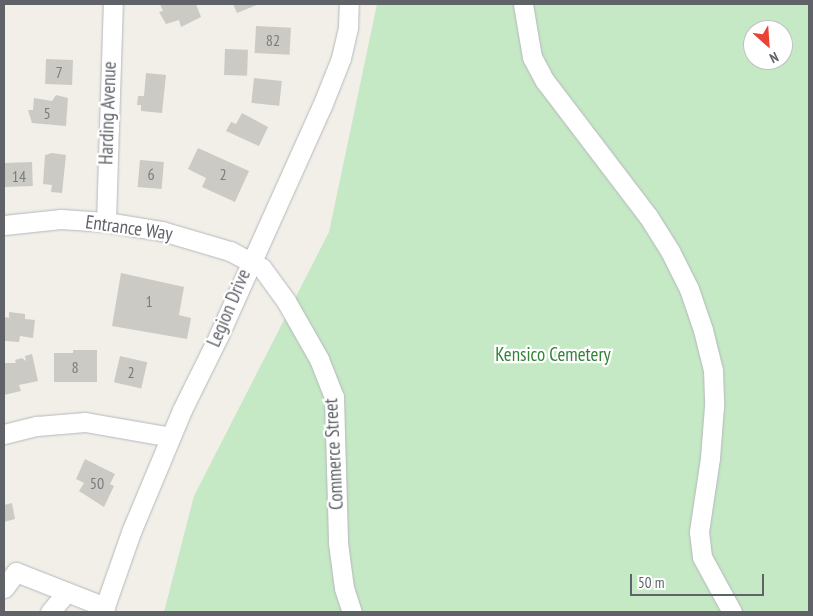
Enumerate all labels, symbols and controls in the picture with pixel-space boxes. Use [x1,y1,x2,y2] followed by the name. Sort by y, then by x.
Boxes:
[743,20,793,70] north arrow
[266,30,280,50] house number: 82
[767,48,781,67] text: N
[95,61,121,165] street label: Harding Avenue
[55,62,63,82] house number: 7
[43,103,51,123] house number: 5
[147,164,155,184] house number: 6
[219,164,227,184] house number: 2
[12,166,26,186] house number: 14
[84,211,174,245] street label: Entrance Way
[202,266,256,350] street label: Legion Drive
[145,291,153,311] house number: 1
[495,344,611,366] park label: Kensico Cemetery
[71,357,79,377] house number: 8
[127,362,135,382] house number: 2
[320,398,348,510] street label: Commerce Street
[90,473,104,493] house number: 50
[633,564,767,596] scale bar
[638,573,664,592] text: 50 m

